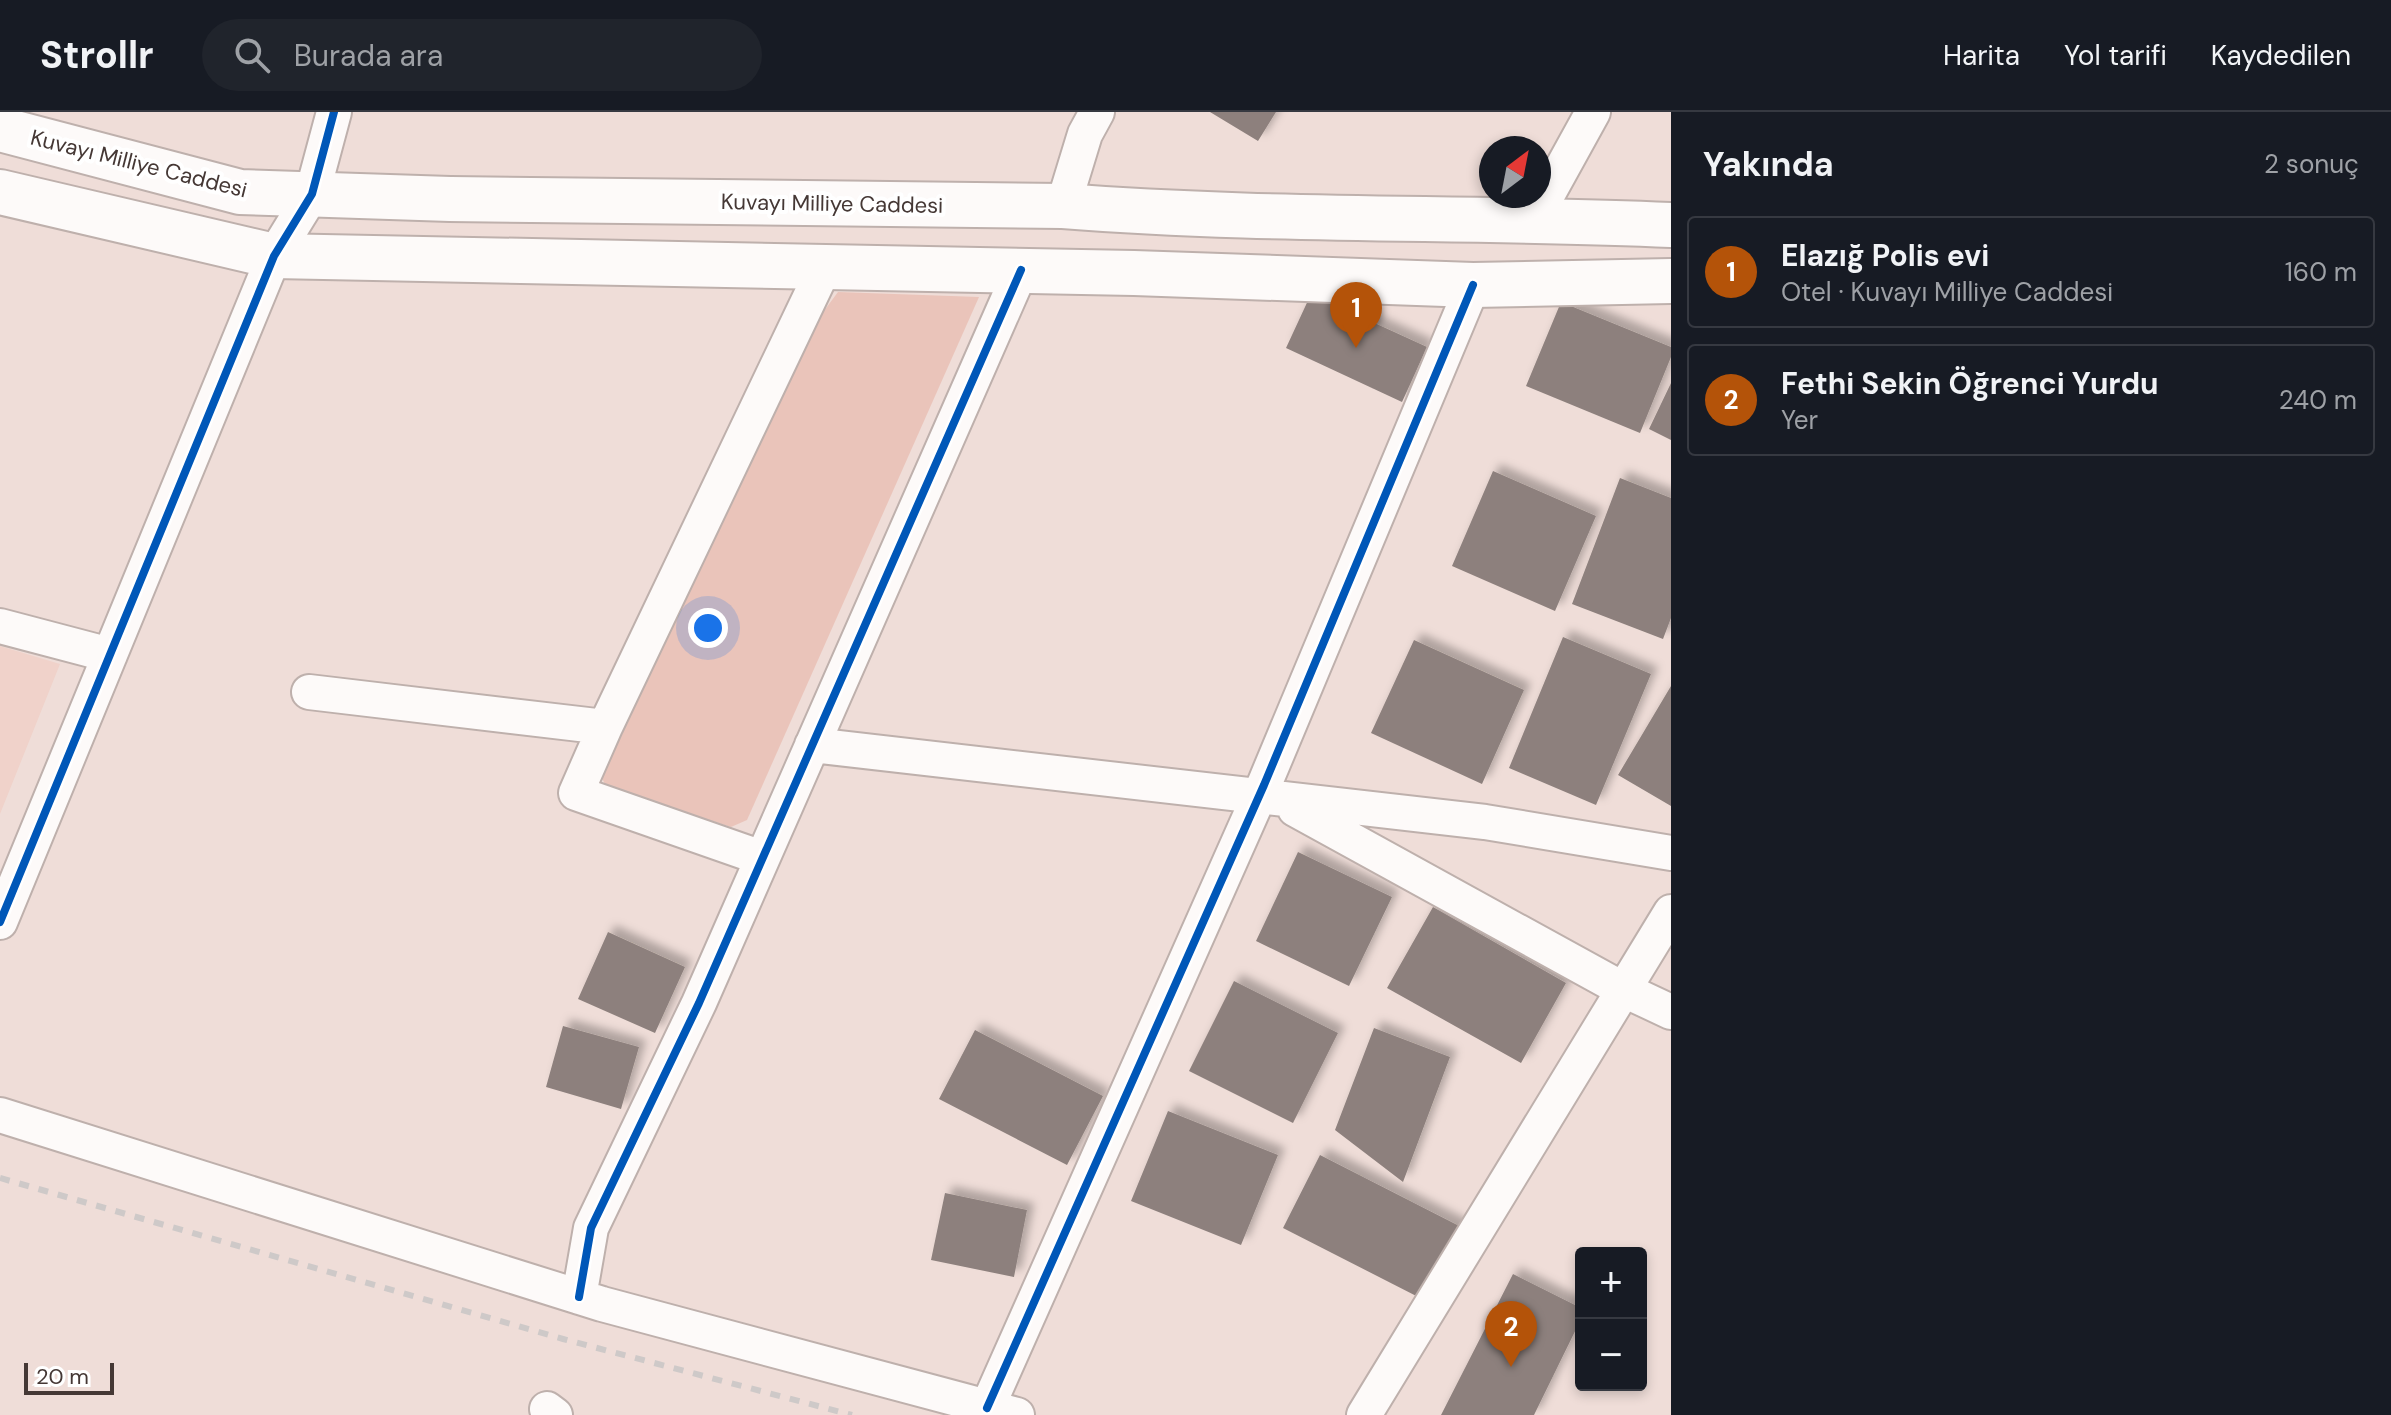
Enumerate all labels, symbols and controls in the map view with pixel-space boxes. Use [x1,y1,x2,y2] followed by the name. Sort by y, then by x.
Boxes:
[202,19,762,91] search box
[40,30,154,80] text: Strollr
[230,33,274,77] icon: search
[294,36,443,75] text: Burada ara
[1943,37,2020,74] text: Harita
[2064,37,2167,74] text: Yol tarifi
[2211,37,2351,74] text: Kaydedilen
[28,123,250,204] street label: Kuvayı Milliye Caddesi
[1479,136,1551,208] north arrow
[1703,142,1834,187] text: Yakında
[2264,147,2359,181] text: 2 sonuç
[721,187,943,220] street label: Kuvayı Milliye Caddesi
[1781,236,1989,275] text: Elazığ Polis evi
[1726,255,1736,289] text: 1
[2285,255,2357,289] text: 160 m
[1781,275,2113,309] text: Otel · Kuvayı Milliye Caddesi
[1330,282,1382,348] pin: 1
[1781,364,2159,403] text: Fethi Sekin Öğrenci Yurdu
[1723,383,1739,417] text: 2
[2279,383,2357,417] text: 240 m
[1781,403,1818,437] text: Yer
[688,608,728,648] your location
[1575,1247,1647,1391] map controls
[1575,1247,1647,1319] button: +
[1485,1301,1537,1367] pin: 2
[1575,1319,1647,1391] button: −
[24,1359,114,1395] scale bar
[36,1362,89,1391] text: 20 m

